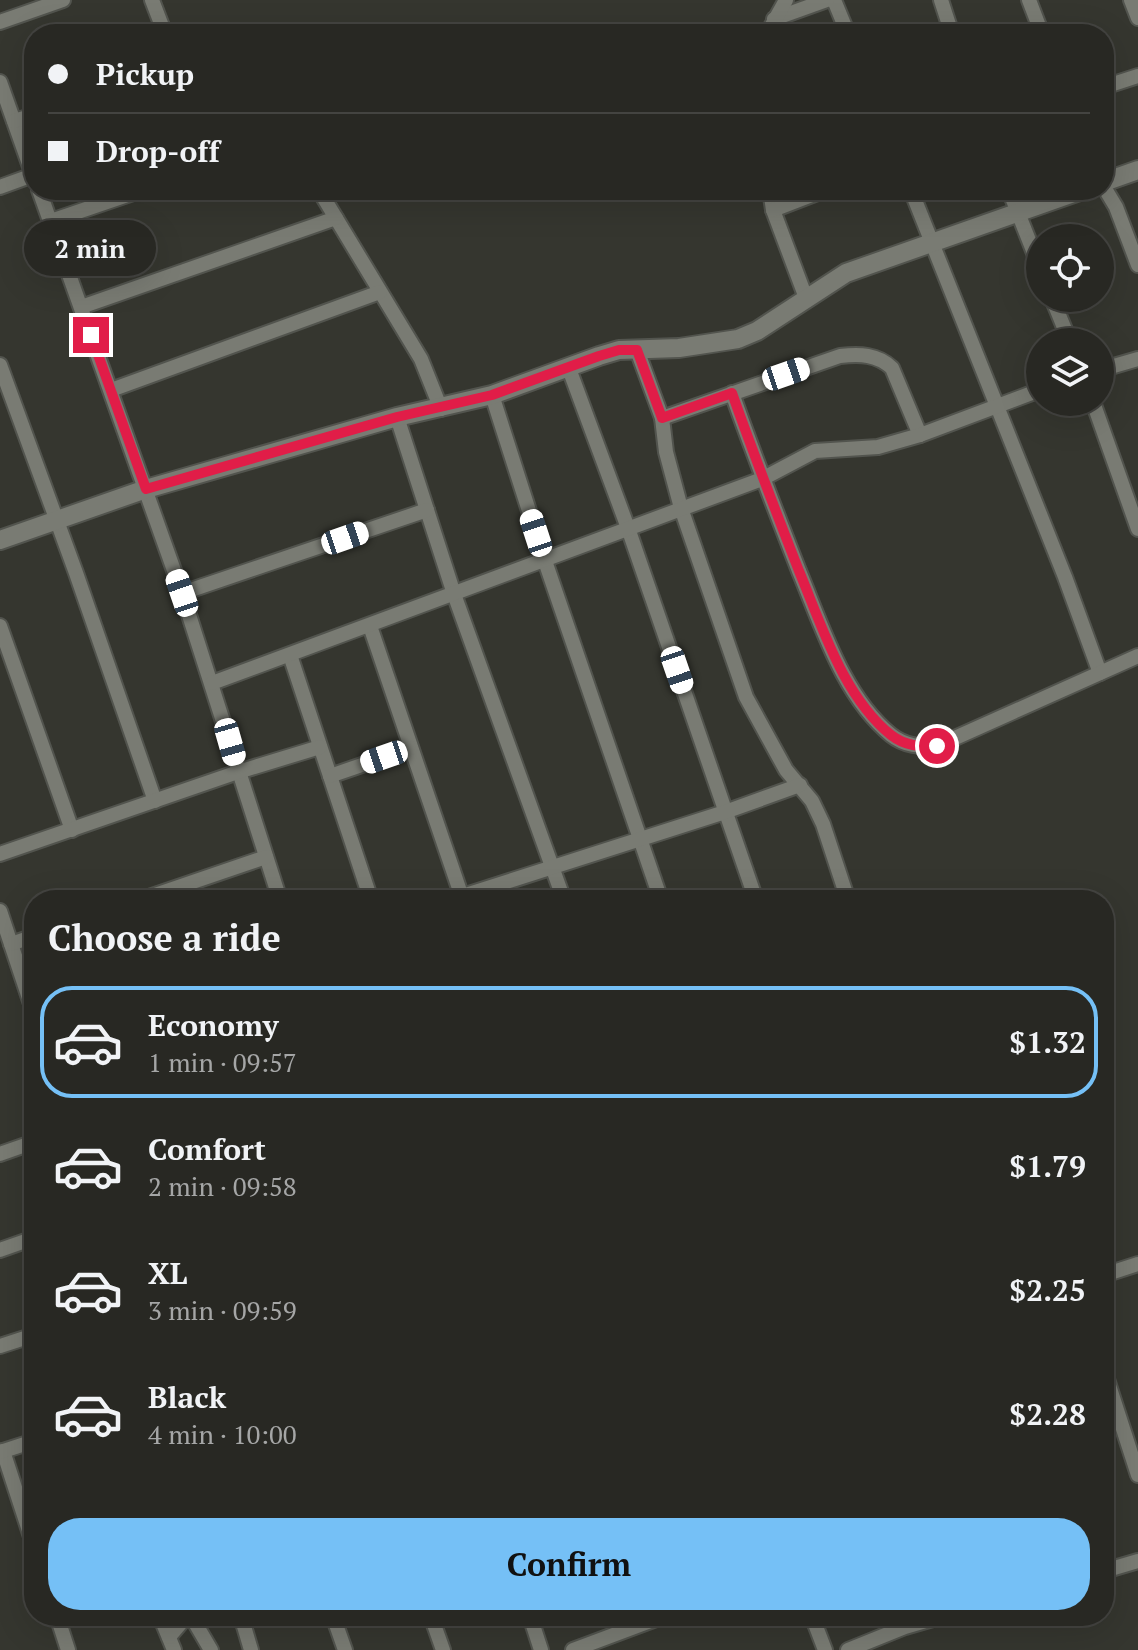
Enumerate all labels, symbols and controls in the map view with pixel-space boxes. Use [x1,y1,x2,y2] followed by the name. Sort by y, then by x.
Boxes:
[96,54,194,94] text: Pickup
[96,131,220,171] text: Drop-off
[25,219,157,275] callout: 2 min
[1026,224,1114,416] map controls
[1026,224,1114,312] button: locate
[54,231,126,265] text: 2 min
[73,317,109,353] route end
[1026,328,1114,416] button: layers
[759,355,813,393] car
[517,506,555,560] car
[318,519,372,557] car
[163,566,201,620] car
[658,643,696,697] car
[212,716,248,768] car
[919,728,955,764] route start
[357,738,411,776] car
[48,914,281,961] text: Choose a ride
[148,1005,279,1045] text: Economy
[52,1006,124,1078] icon: car
[1009,1022,1086,1062] text: $1.32
[148,1045,297,1079] text: 1 min · 09:57
[148,1129,266,1169] text: Comfort
[52,1130,124,1202] icon: car
[1009,1146,1086,1186] text: $1.79
[148,1169,297,1203] text: 2 min · 09:58
[148,1253,187,1293] text: XL
[52,1254,124,1326] icon: car
[1009,1270,1086,1310] text: $2.25
[148,1293,297,1327] text: 3 min · 09:59
[148,1377,226,1417] text: Black
[52,1378,124,1450] icon: car
[1009,1394,1086,1434] text: $2.28
[148,1417,297,1451] text: 4 min · 10:00
[48,1518,1090,1610] button: Confirm

